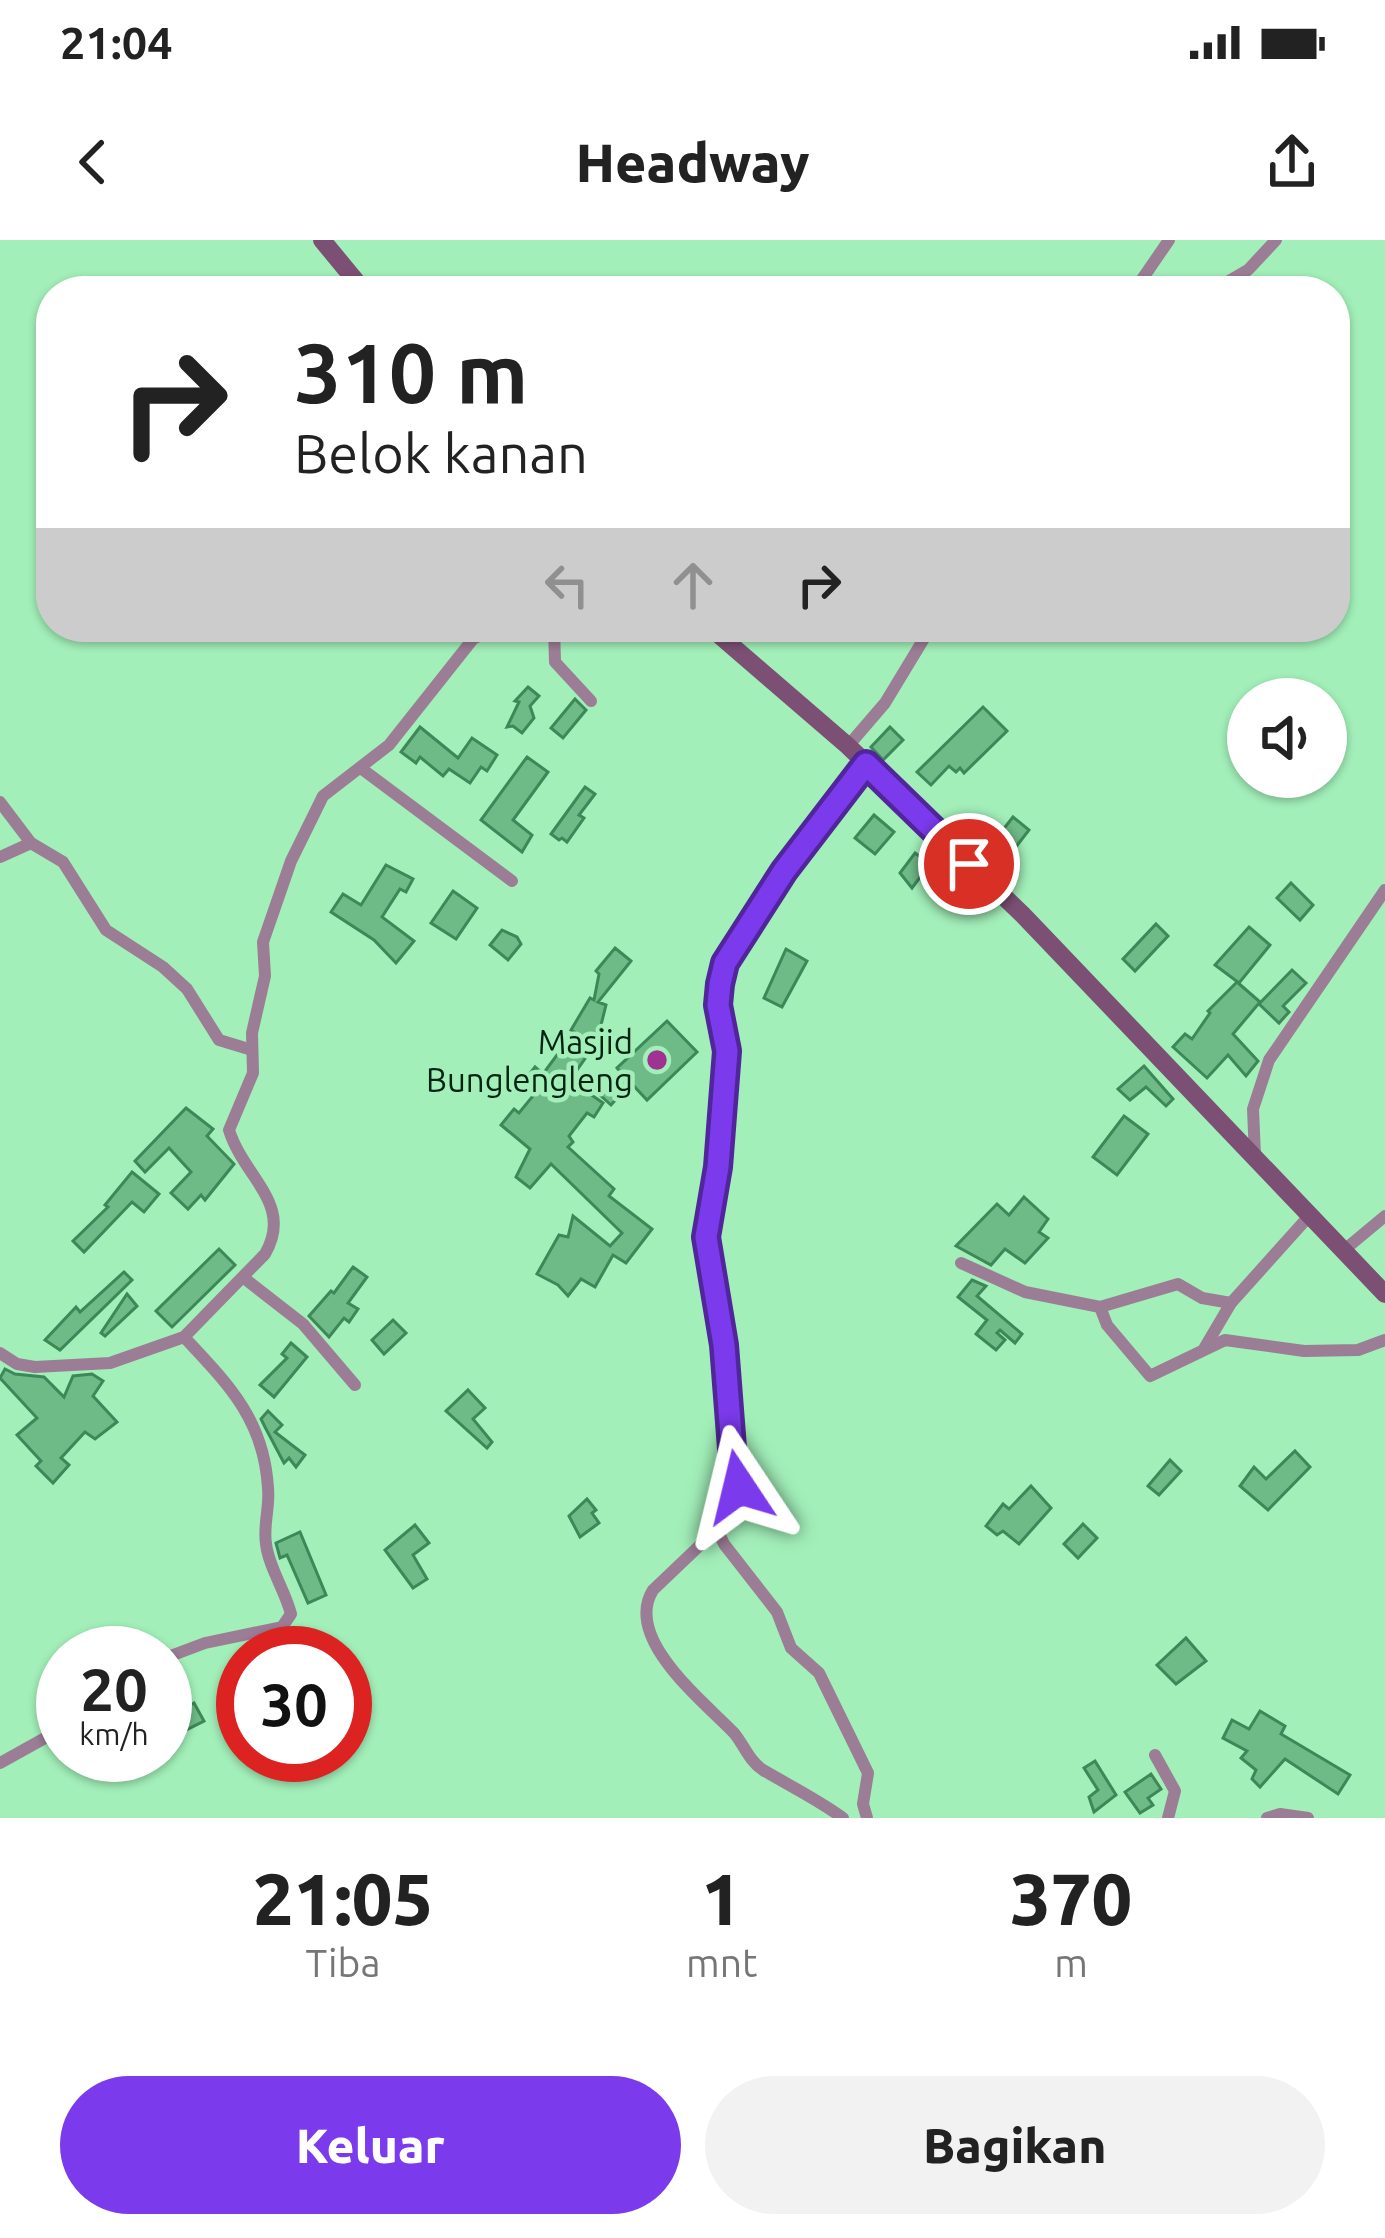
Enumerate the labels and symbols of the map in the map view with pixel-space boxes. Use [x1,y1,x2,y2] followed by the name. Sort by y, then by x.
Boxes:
[918,813,1020,915] pin
[426,1023,633,1098] place label: Masjid Bunglengleng
[644,1047,670,1073] marker: Masjid Bunglengleng
[676,1424,802,1550] position arrow
[216,1626,372,1782] speed limit sign: 30

